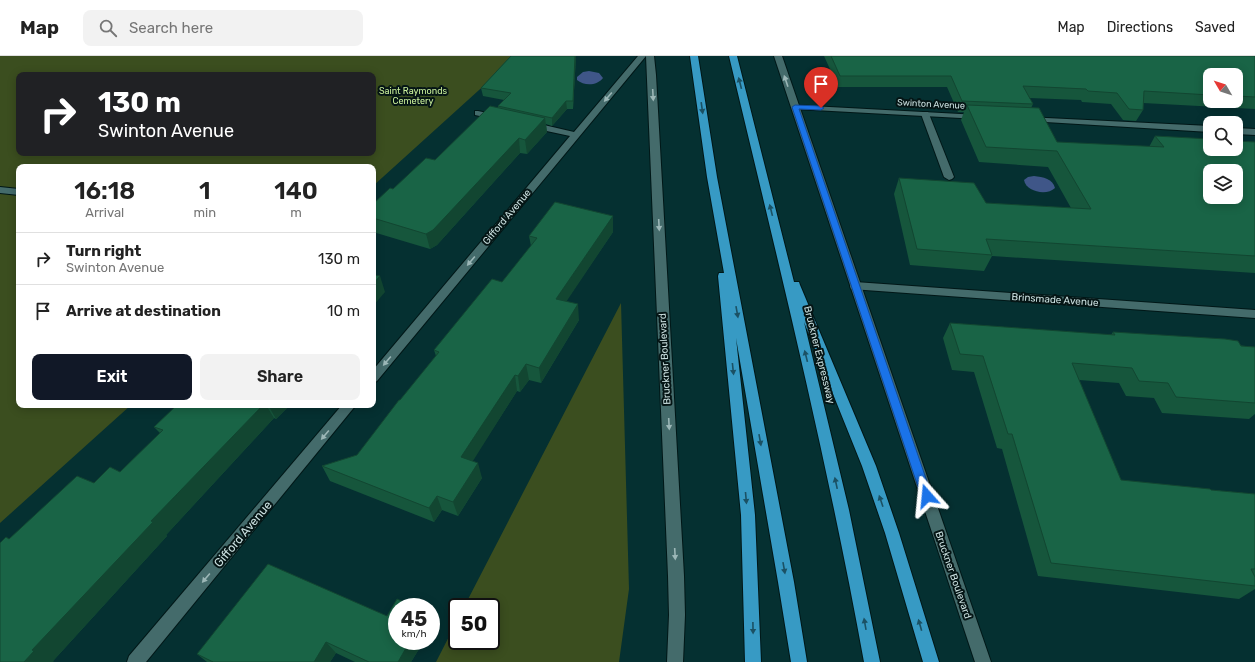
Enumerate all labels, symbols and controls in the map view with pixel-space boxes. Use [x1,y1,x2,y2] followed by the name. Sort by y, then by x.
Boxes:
[83,10,363,46] search box
[20,16,59,39] text: Map
[97,17,119,39] icon: search
[129,19,213,37] text: Search here
[1058,19,1085,36] text: Map
[1107,19,1173,36] text: Directions
[1195,19,1235,36] text: Saved
[804,67,838,108] pin
[1203,68,1243,108] north arrow
[1203,68,1243,204] map controls
[810,73,832,95] icon: arrive
[783,75,789,87] one-way arrow
[736,77,742,89] one-way arrow
[98,86,181,119] text: 130 m
[379,86,447,106] park label: Saint Raymonds Cemetery
[32,88,84,140] icon: right
[650,89,656,102] one-way arrow
[603,91,612,102] one-way arrow
[897,97,965,111] street label: Swinton Avenue
[699,102,705,114] one-way arrow
[1203,116,1243,156] button: search
[98,120,234,142] text: Swinton Avenue
[1203,164,1243,204] button: layers
[74,177,135,205] text: 16:18
[199,177,211,205] text: 1
[274,177,318,205] text: 140
[480,187,534,247] street label: Gifford Avenue
[767,203,773,216] one-way arrow
[85,205,124,220] text: Arrival
[193,205,216,220] text: min
[290,205,302,220] text: m
[656,219,662,232] one-way arrow
[66,242,141,260] text: Turn right
[32,248,54,270] icon: right
[318,250,360,268] text: 130 m
[466,255,475,266] one-way arrow
[66,260,164,275] text: Swinton Avenue
[1011,291,1099,309] street label: Brinsmade Avenue
[32,300,54,322] icon: arrive
[66,302,221,320] text: Arrive at destination
[327,302,360,320] text: 10 m
[801,305,837,406] street label: Bruckner Expressway
[734,306,740,318] one-way arrow
[657,313,673,405] street label: Bruckner Boulevard
[803,350,809,362] one-way arrow
[32,354,192,400] button: Exit
[200,354,360,400] button: Share
[383,355,392,366] one-way arrow
[730,363,736,375] one-way arrow
[665,418,672,430] one-way arrow
[321,430,330,440] one-way arrow
[758,434,764,446] one-way arrow
[906,475,948,517] position arrow
[833,476,839,489] one-way arrow
[743,492,750,504] one-way arrow
[877,494,883,506] one-way arrow
[211,498,275,570] street label: Gifford Avenue
[932,530,974,620] street label: Bruckner Boulevard
[671,548,678,560] one-way arrow
[781,561,787,574] one-way arrow
[201,572,210,583] one-way arrow
[448,598,500,650] speed limit sign: 50
[401,607,427,631] text: 45
[862,617,868,630] one-way arrow
[917,618,923,630] one-way arrow
[749,622,756,634] one-way arrow
[402,628,426,640] text: km/h

